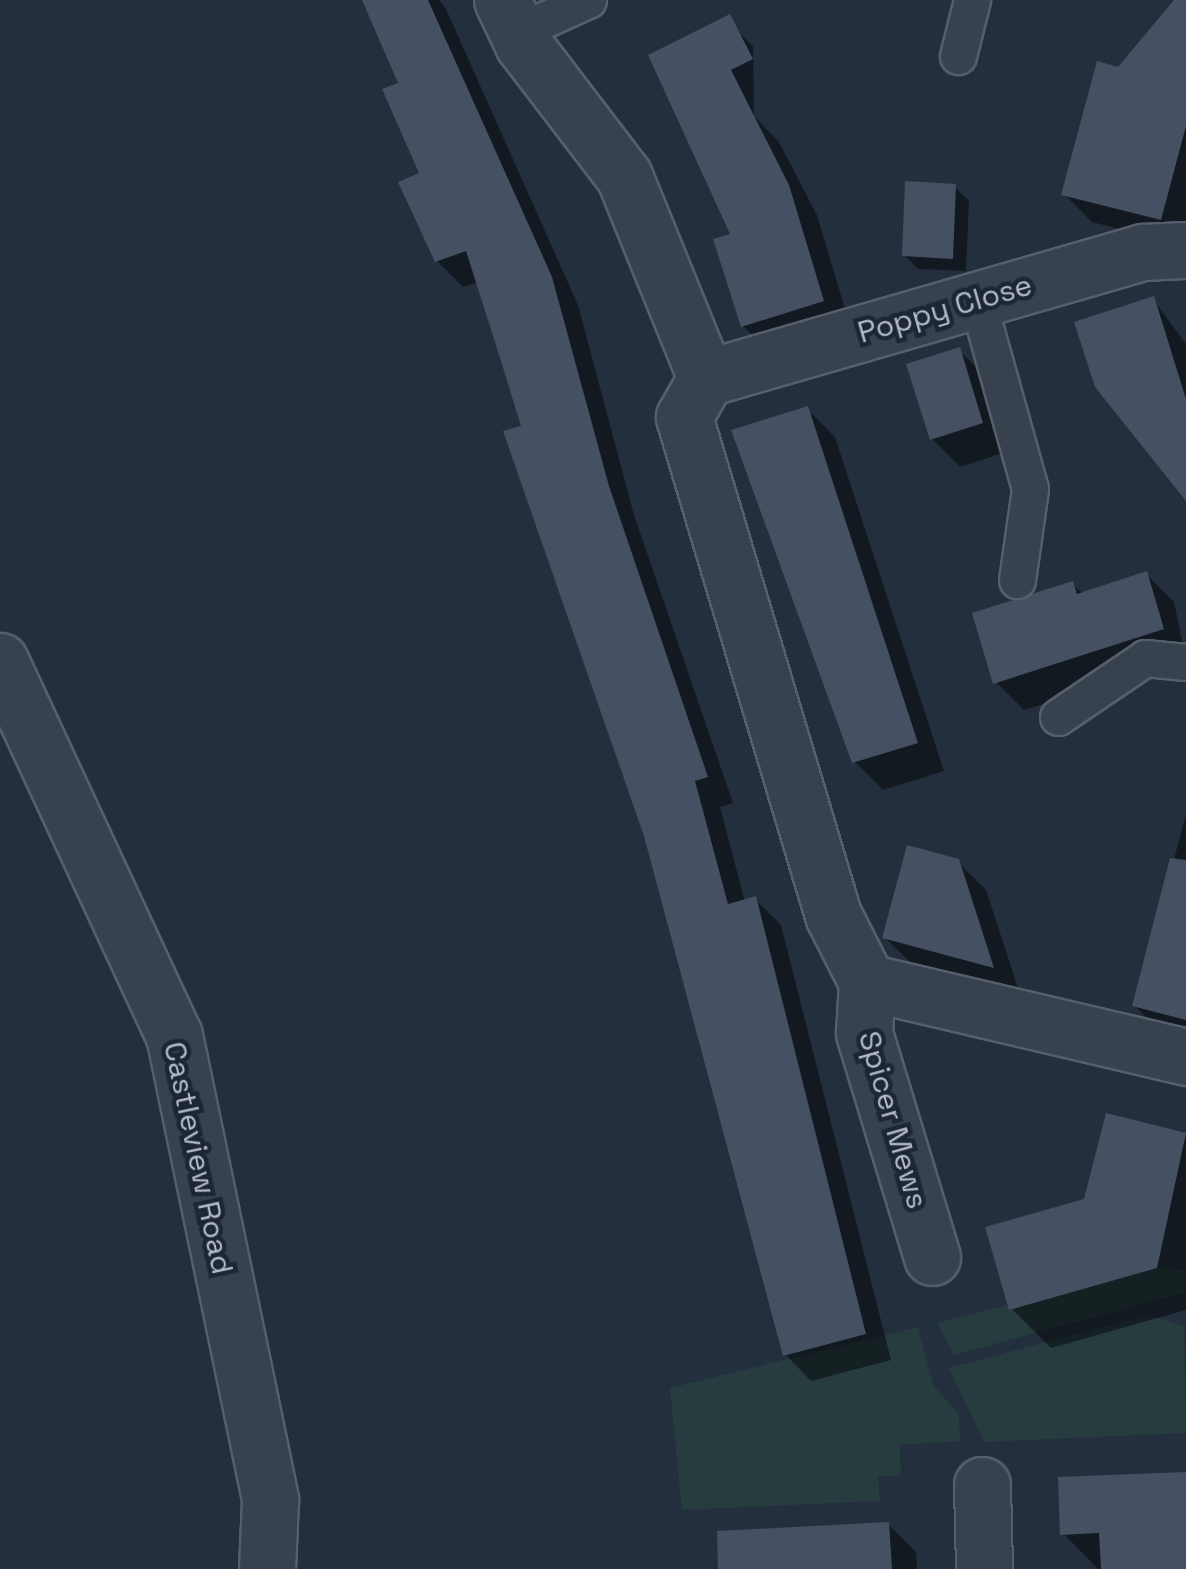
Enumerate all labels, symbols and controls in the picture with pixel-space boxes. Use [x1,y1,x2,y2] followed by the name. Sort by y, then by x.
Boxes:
[854,267,1036,351] street label: Poppy Close
[850,1027,936,1213] street label: Spicer Mews
[156,1039,240,1277] street label: Castleview Road

